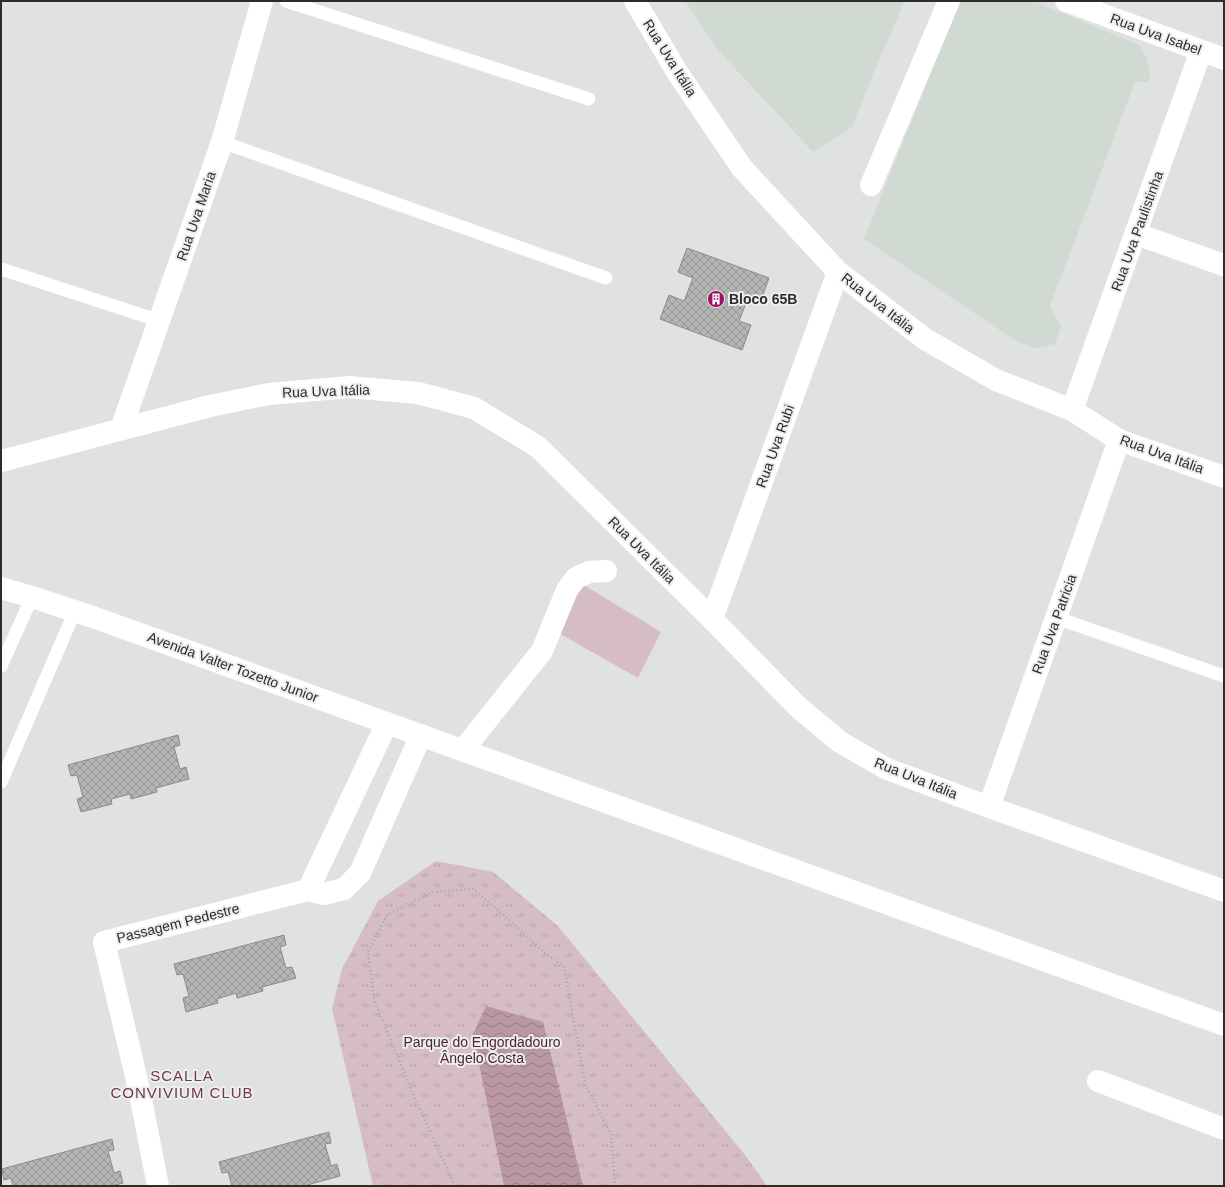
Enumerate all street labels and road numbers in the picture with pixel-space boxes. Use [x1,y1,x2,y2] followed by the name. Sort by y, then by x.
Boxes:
[1108,10,1204,58] street label: Rua Uva Isabel
[640,16,700,100] street label: Rua Uva Itália
[1108,168,1166,293] street label: Rua Uva Paulistinha
[173,169,219,263] street label: Rua Uva Maria
[838,270,918,337] street label: Rua Uva Itália
[282,381,370,401] street label: Rua Uva Itália
[753,402,797,490] street label: Rua Uva Rubi
[1118,431,1206,477] street label: Rua Uva Itália
[605,513,679,587] street label: Rua Uva Itália
[1029,572,1080,676] street label: Rua Uva Patricia
[145,629,321,706] street label: Avenida Valter Tozetto Junior
[872,754,960,802] street label: Rua Uva Itália
[115,900,241,946] street label: Passagem Pedestre

